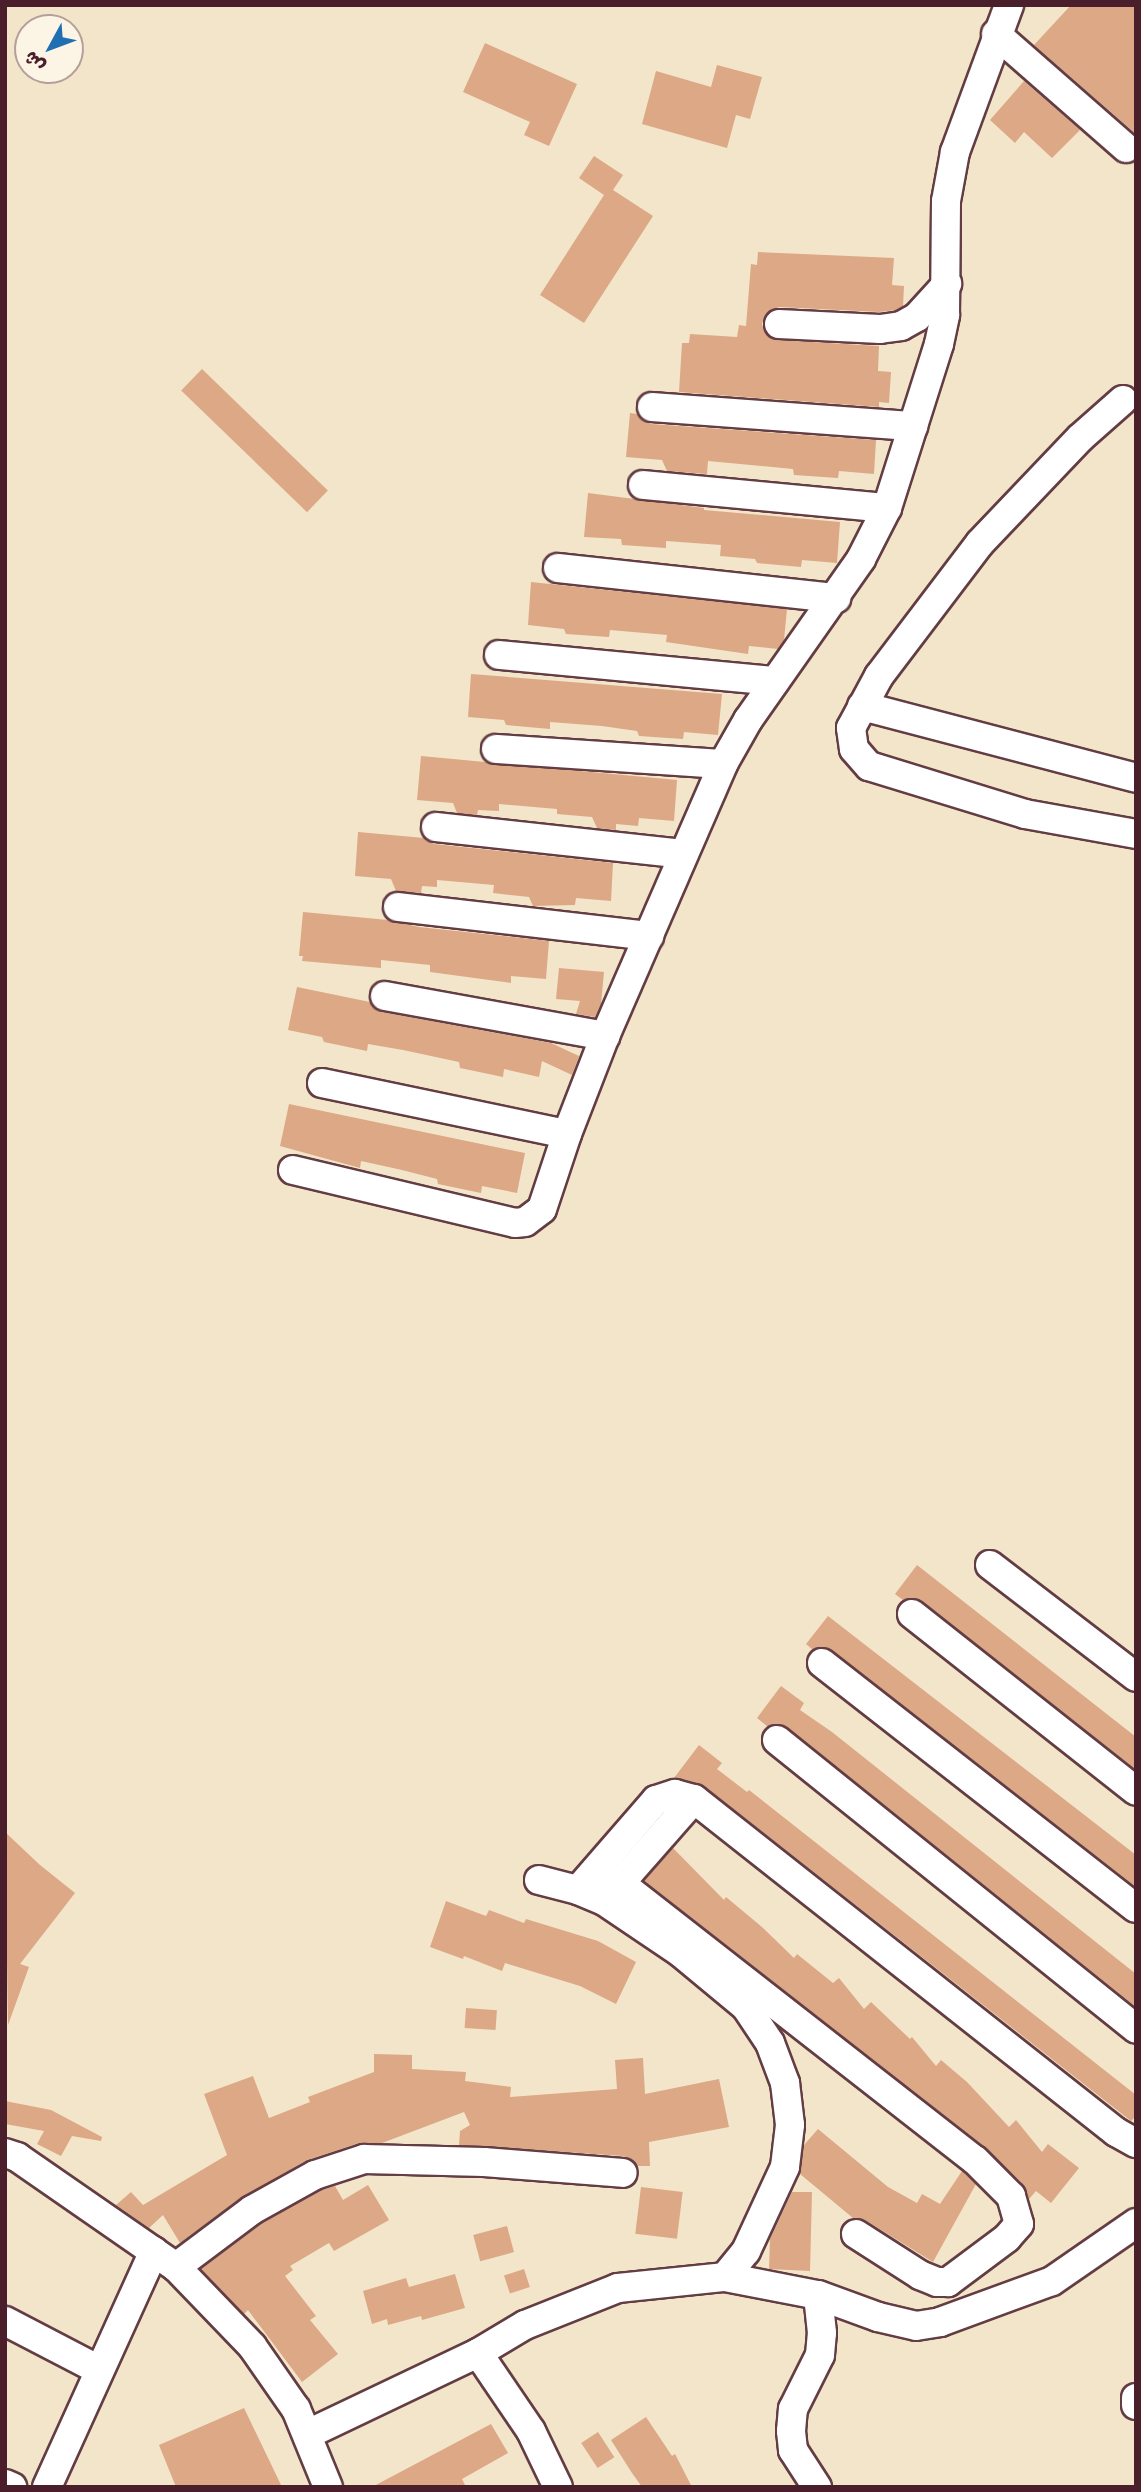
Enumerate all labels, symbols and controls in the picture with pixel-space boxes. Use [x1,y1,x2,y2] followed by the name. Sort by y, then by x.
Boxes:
[14,14,84,84] north arrow
[19,46,51,77] text: ش

